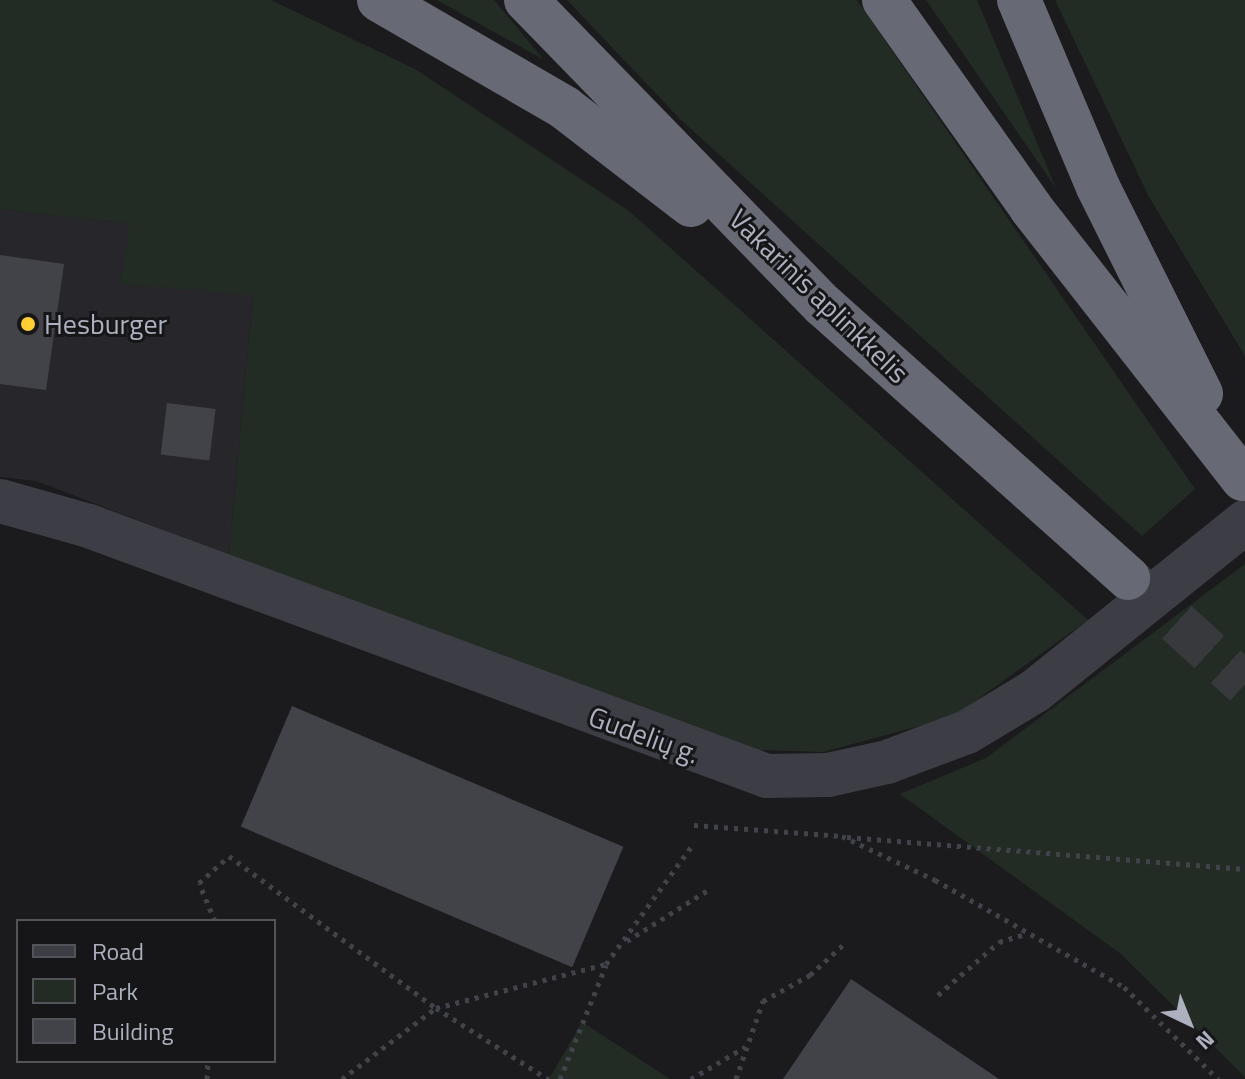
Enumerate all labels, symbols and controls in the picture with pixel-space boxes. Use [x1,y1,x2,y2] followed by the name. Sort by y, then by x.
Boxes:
[723,202,915,390] street label: Vakarinis aplinkkelis
[44,307,167,341] place label: Hesburger
[19,315,37,333] marker: Hesburger
[584,700,704,770] street label: Gudelių g.
[16,919,276,1063] legend
[92,933,144,969] text: Road
[92,973,138,1009] text: Park
[1149,983,1229,1063] north arrow
[92,1013,174,1049] text: Building
[1188,1023,1223,1058] text: N

